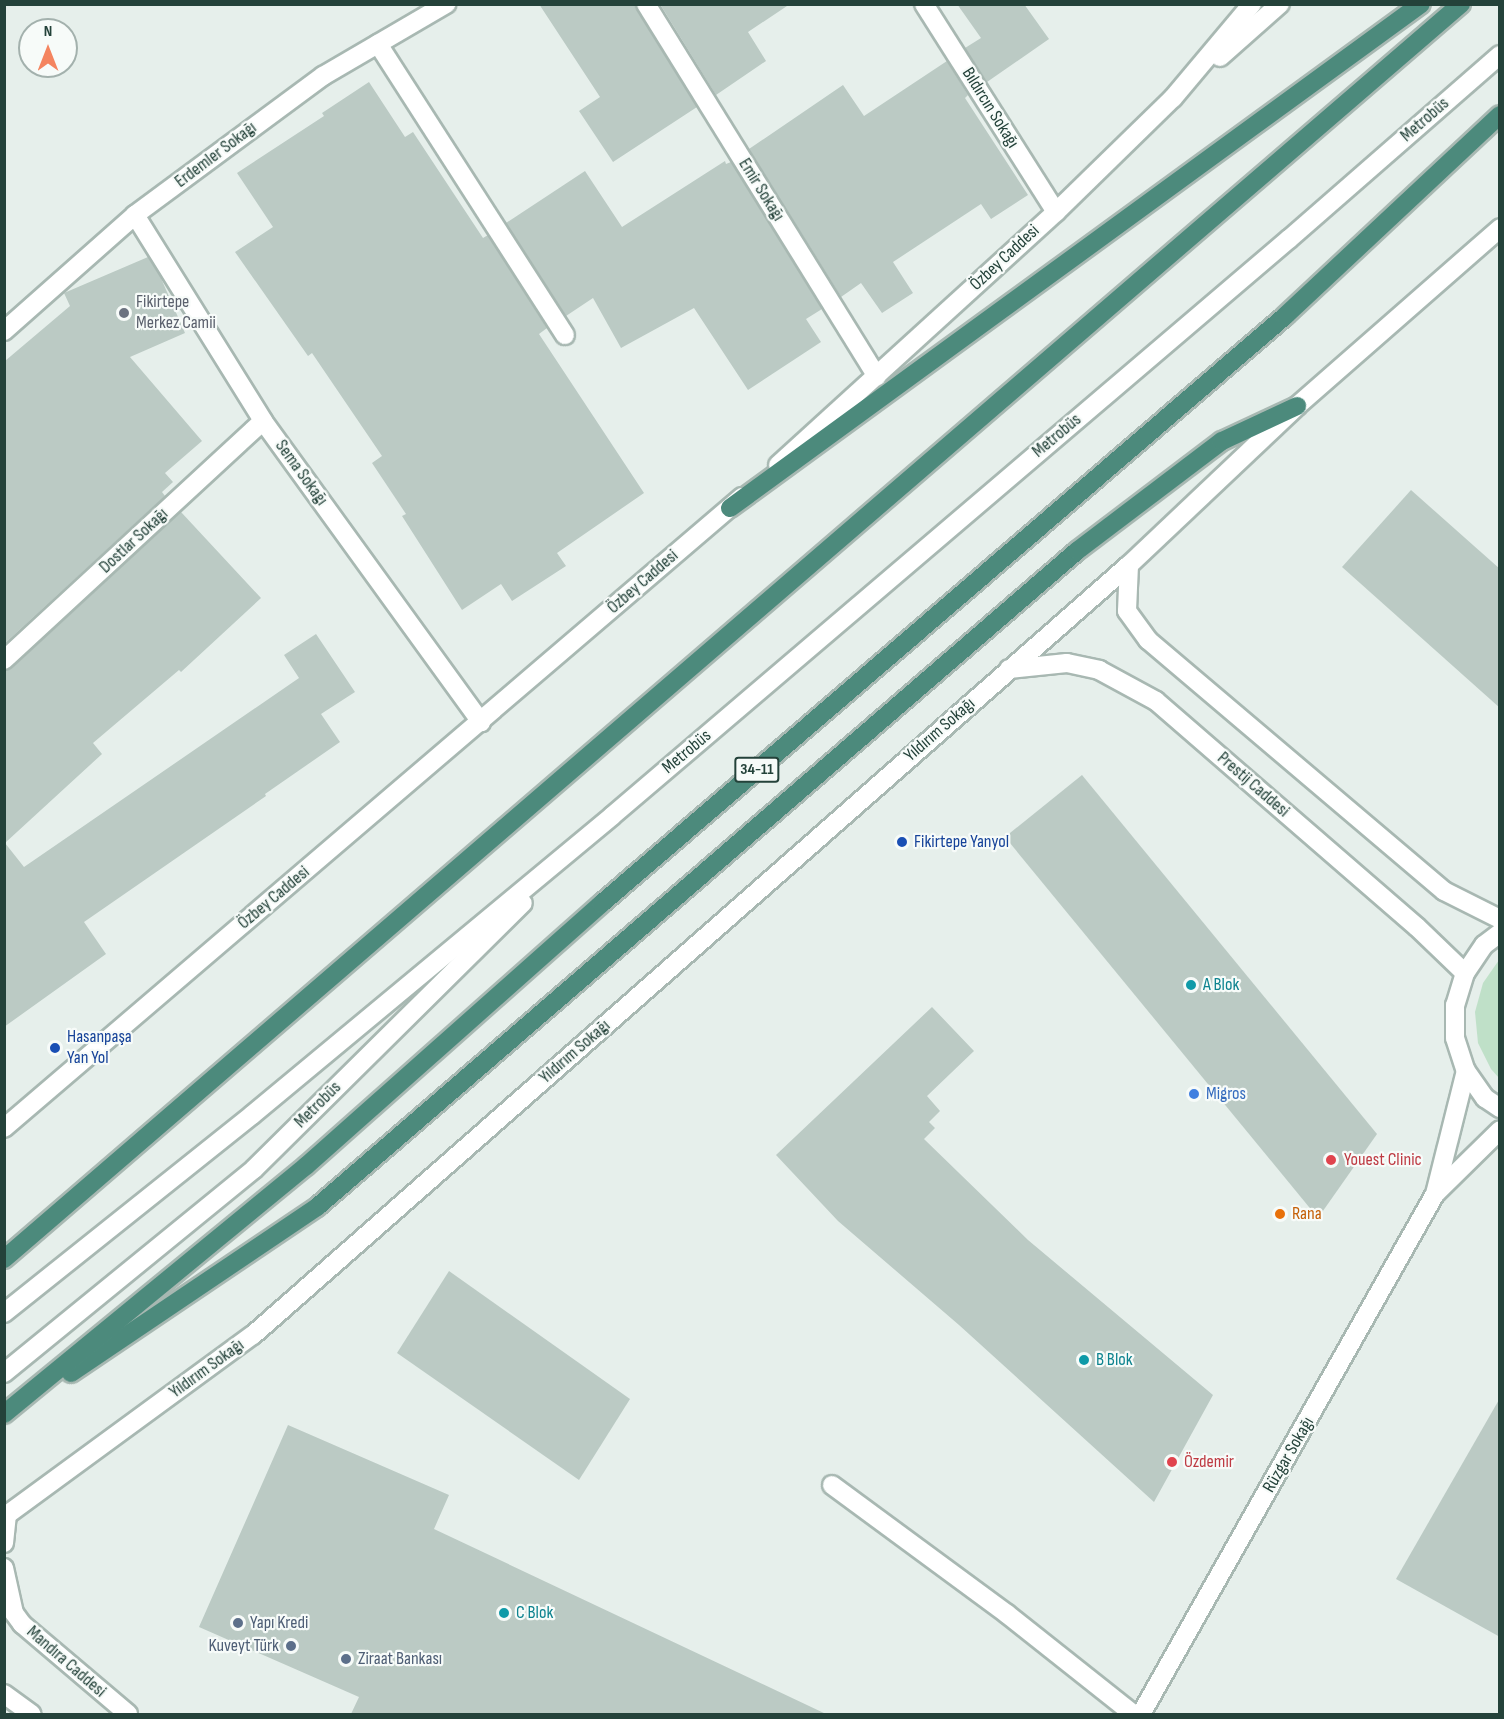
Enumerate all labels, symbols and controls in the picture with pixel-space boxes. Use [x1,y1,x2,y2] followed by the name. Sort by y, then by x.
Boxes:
[18,18,78,78] north arrow
[44,22,52,41] text: N
[957,64,1023,152] street label: Bıldırcın Sokağı
[1396,93,1454,147] street label: Metrobüs
[171,117,261,193] street label: Erdemler Sokağı
[733,155,789,225] street label: Emir Sokağı
[966,220,1044,296] street label: Özbey Caddesi
[136,292,216,334] place label: Fikirtepe Merkez Camii
[117,306,131,320] marker: Fikirtepe Merkez Camii
[1028,409,1086,463] street label: Metrobüs
[270,436,332,510] street label: Sema Sokağı
[95,504,173,578] street label: Dostlar Sokağı
[603,545,683,619] street label: Özbey Caddesi
[900,693,980,767] street label: Yıldırım Sokağı
[658,725,716,779] street label: Metrobüs
[1213,748,1293,822] street label: Prestij Caddesi
[733,757,781,783] road number: 34-11
[914,831,1009,853] place label: Fikirtepe Yanyol
[895,835,909,849] marker: Fikirtepe Yanyol
[234,862,314,934] street label: Özbey Caddesi
[1203,974,1239,996] place label: A Blok
[1184,978,1198,992] marker: A Blok
[535,1015,615,1089] street label: Yıldırım Sokağı
[67,1027,132,1070] place label: Hasanpaşa Yan Yol
[48,1041,62,1055] marker: Hasanpaşa Yan Yol
[290,1077,346,1133] street label: Metrobüs
[1206,1083,1246,1105] place label: Migros
[1187,1087,1201,1101] marker: Migros
[1344,1149,1422,1171] place label: Youest Clinic
[1322,1151,1340,1169] marker: Youest Clinic
[1292,1203,1322,1225] place label: Rana
[1273,1207,1287,1221] marker: Rana
[166,1335,248,1403] street label: Yıldırım Sokağı
[1096,1349,1133,1371] place label: B Blok
[1077,1353,1091,1367] marker: B Blok
[1259,1413,1319,1497] street label: Rüzgar Sokağı
[1184,1451,1234,1473] place label: Özdemir
[1165,1455,1179,1469] marker: Özdemir
[516,1602,553,1624] place label: C Blok
[497,1606,511,1620] marker: C Blok
[250,1612,308,1634] place label: Yapı Kredi
[231,1616,245,1630] marker: Yapı Kredi
[22,1622,110,1702] street label: Mandıra Caddesi
[209,1635,279,1657] place label: Kuveyt Türk
[284,1639,298,1653] marker: Kuveyt Türk
[358,1648,442,1670] place label: Ziraat Bankası
[339,1652,353,1666] marker: Ziraat Bankası

